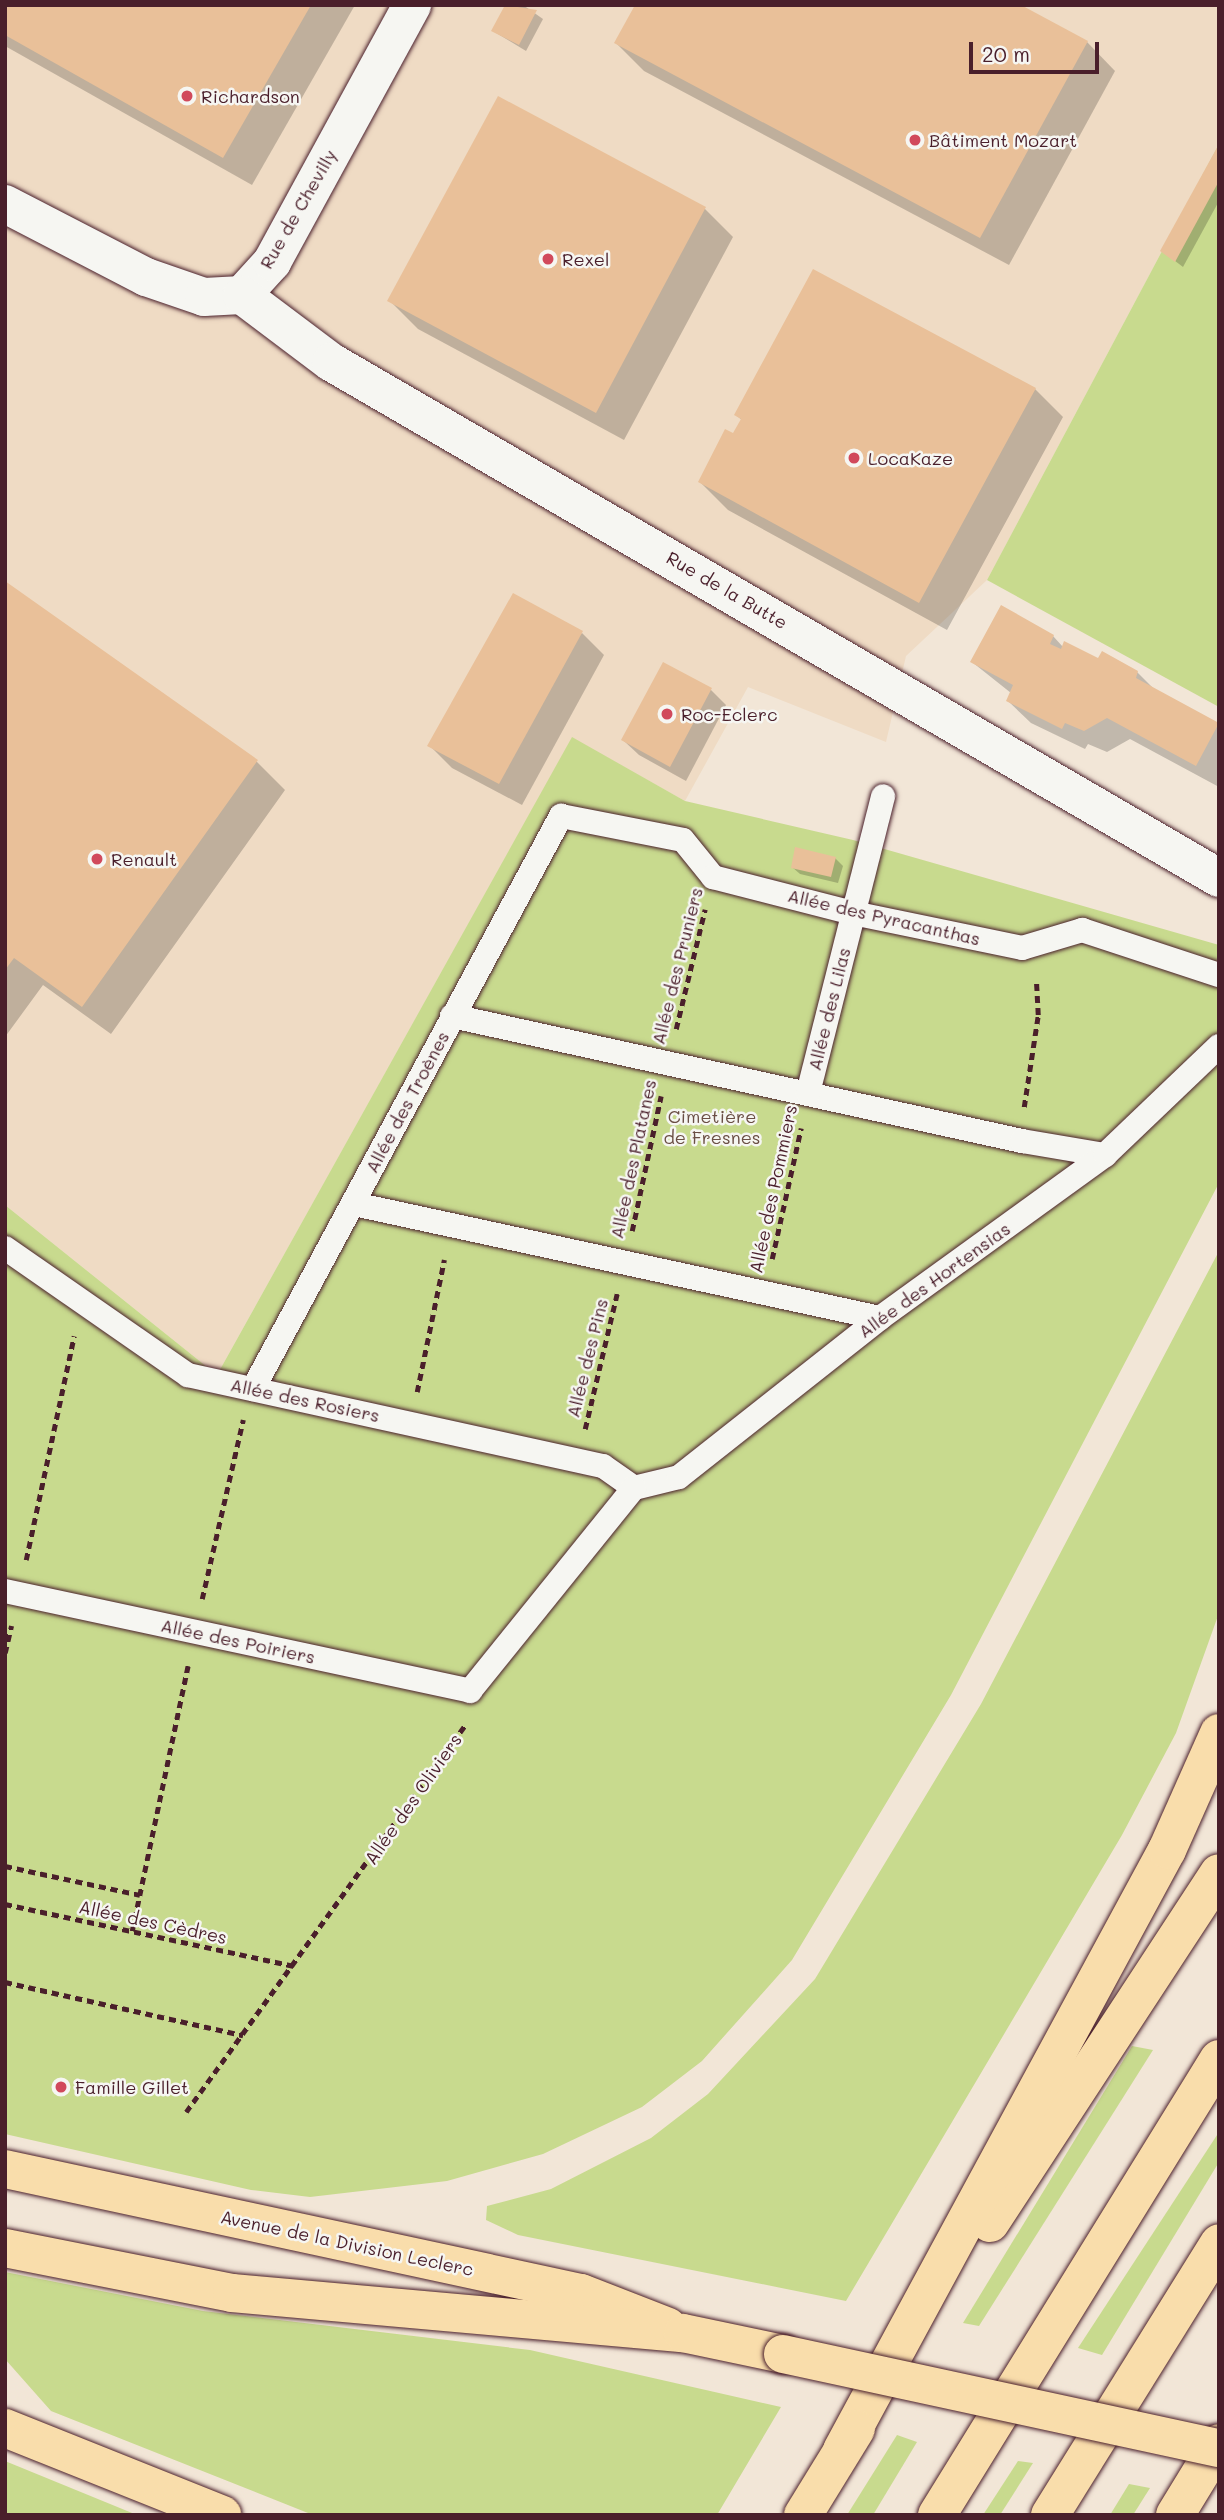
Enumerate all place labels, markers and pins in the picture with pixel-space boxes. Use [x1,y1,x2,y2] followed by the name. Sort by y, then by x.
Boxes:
[201,85,300,107] place label: Richardson
[179,88,195,104] marker: Richardson
[929,129,1077,151] place label: Bâtiment Mozart
[907,132,923,148] marker: Bâtiment Mozart
[562,248,610,270] place label: Rexel
[540,251,556,267] marker: Rexel
[868,447,953,469] place label: LocaKaze
[846,450,862,466] marker: LocaKaze
[681,703,778,725] place label: Roc-Eclerc
[659,706,675,722] marker: Roc-Eclerc
[111,848,177,870] place label: Renault
[89,851,105,867] marker: Renault
[75,2076,189,2098] place label: Famille Gillet
[53,2079,69,2095] marker: Famille Gillet

